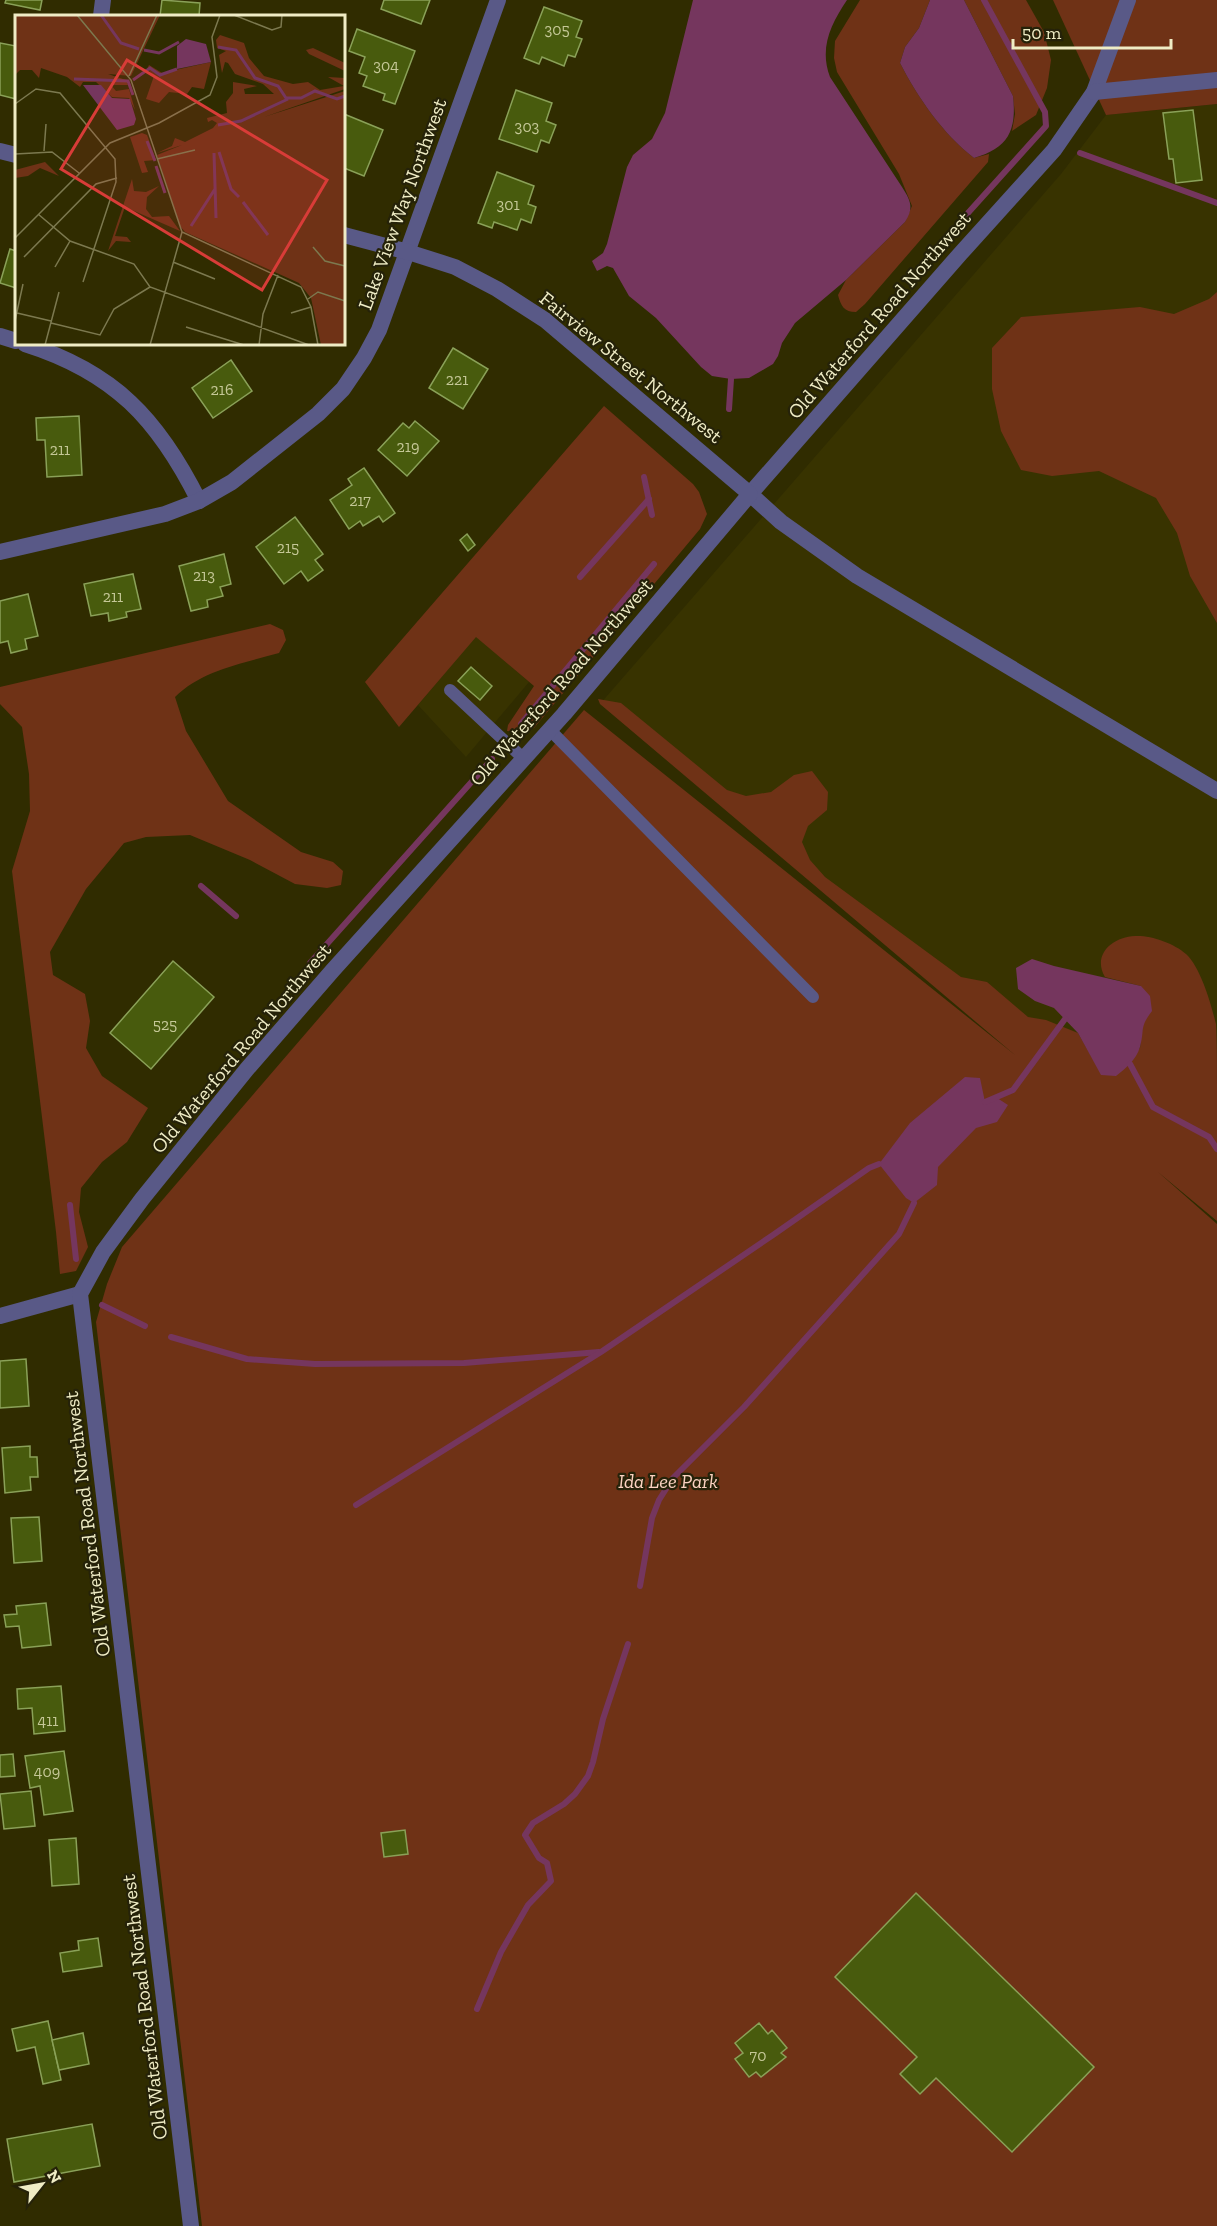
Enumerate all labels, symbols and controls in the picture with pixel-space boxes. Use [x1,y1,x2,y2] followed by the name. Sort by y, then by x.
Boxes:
[1013,12,1170,50] scale bar
[15,15,345,345] inset map
[544,20,570,39] house number: 305
[1022,22,1062,44] text: 50 m
[373,56,399,75] house number: 304
[353,94,452,313] street label: Lake View Way Northwest
[515,117,540,136] house number: 303
[496,195,520,214] house number: 301
[782,206,976,424] street label: Old Waterford Road Northwest
[535,286,728,448] street label: Fairview Street Northwest
[446,370,468,389] house number: 221
[211,380,233,399] house number: 216
[397,437,419,456] house number: 219
[50,440,70,459] house number: 211
[349,491,371,510] house number: 217
[277,538,299,557] house number: 215
[193,566,215,585] house number: 213
[464,573,658,791] street label: Old Waterford Road Northwest
[103,587,123,606] house number: 211
[146,938,336,1158] street label: Old Waterford Road Northwest
[153,1015,177,1034] house number: 525
[59,1389,115,1658] street label: Old Waterford Road Northwest
[618,1469,718,1493] park label: Ida Lee Park
[38,1711,58,1730] house number: 411
[34,1762,60,1781] house number: 409
[116,1872,172,2141] street label: Old Waterford Road Northwest
[750,2046,766,2065] house number: 70
[12,2154,72,2214] north arrow
[43,2166,66,2187] text: N

